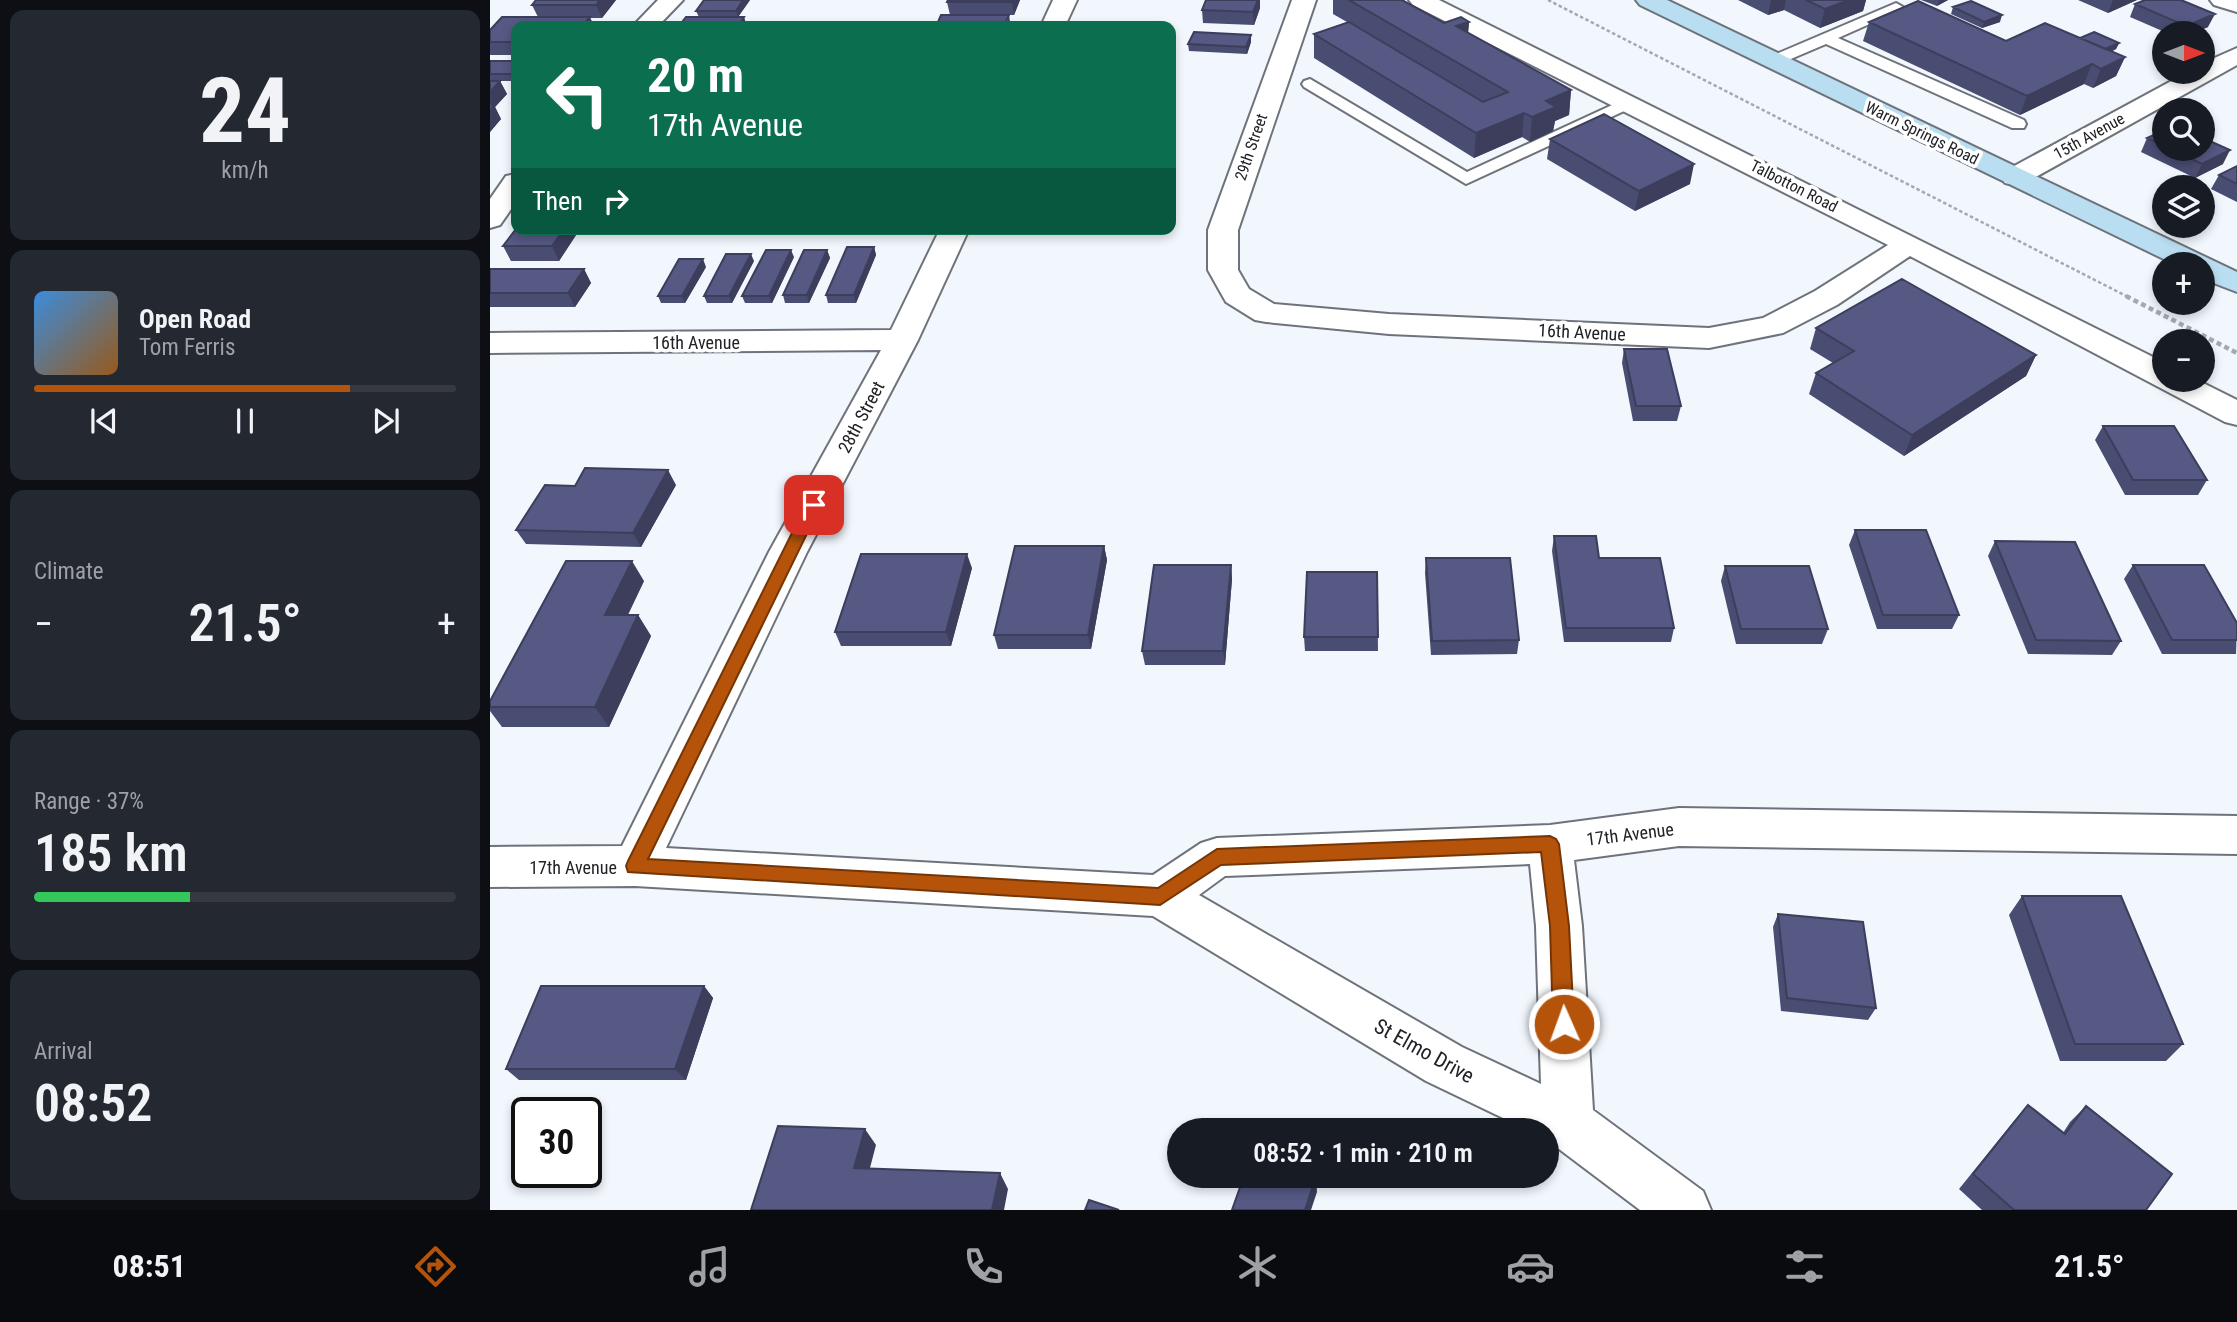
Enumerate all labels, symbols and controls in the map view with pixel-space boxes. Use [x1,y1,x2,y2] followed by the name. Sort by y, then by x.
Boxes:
[2152,21,2216,84] north arrow
[2152,21,2215,392] map controls
[647,47,744,104] text: 20 m
[532,49,623,140] icon: left
[199,58,291,164] text: 24
[1862,97,1982,169] street label: Warm Springs Road
[2152,98,2215,161] button: search
[647,106,803,144] text: 17th Avenue
[2050,109,2128,163] street label: 15th Avenue
[1231,111,1271,183] street label: 29th Street
[1747,156,1841,216] street label: Talbotton Road
[221,157,269,184] text: km/h
[2152,175,2215,238] button: layers
[597,182,635,220] icon: right
[532,186,583,216] text: Then
[2152,252,2215,315] button: +
[139,304,251,334] text: Open Road
[1538,319,1626,345] street label: 16th Avenue
[2152,329,2215,392] button: −
[652,332,740,353] street label: 16th Avenue
[139,334,235,361] text: Tom Ferris
[833,378,889,456] street label: 28th Street
[85,402,123,440] icon: previous
[226,402,264,440] icon: pause
[367,402,405,440] icon: next
[784,475,844,535] pin
[795,486,833,524] icon: arrive
[34,558,104,585] text: Climate
[188,593,302,654] text: 21.5°
[34,602,53,646] text: −
[437,602,456,646] text: +
[34,788,144,815] text: Range · 37%
[1585,818,1675,850] street label: 17th Avenue
[34,823,188,884] text: 185 km
[529,857,617,878] street label: 17th Avenue
[1527,987,1601,1061] position arrow
[1370,1014,1478,1088] street label: St Elmo Drive
[34,1038,93,1065] text: Arrival
[34,1073,152,1134] text: 08:52
[511,1097,602,1188] speed limit sign: 30
[1253,1138,1473,1168] text: 08:52 · 1 min · 210 m
[411,1242,460,1291] icon: directions
[685,1242,734,1291] icon: music
[959,1242,1008,1291] icon: phone
[1233,1242,1282,1291] icon: climate
[1506,1242,1555,1291] icon: car
[1780,1242,1829,1291] icon: filters
[112,1247,186,1285] text: 08:51
[2054,1247,2124,1285] text: 21.5°

